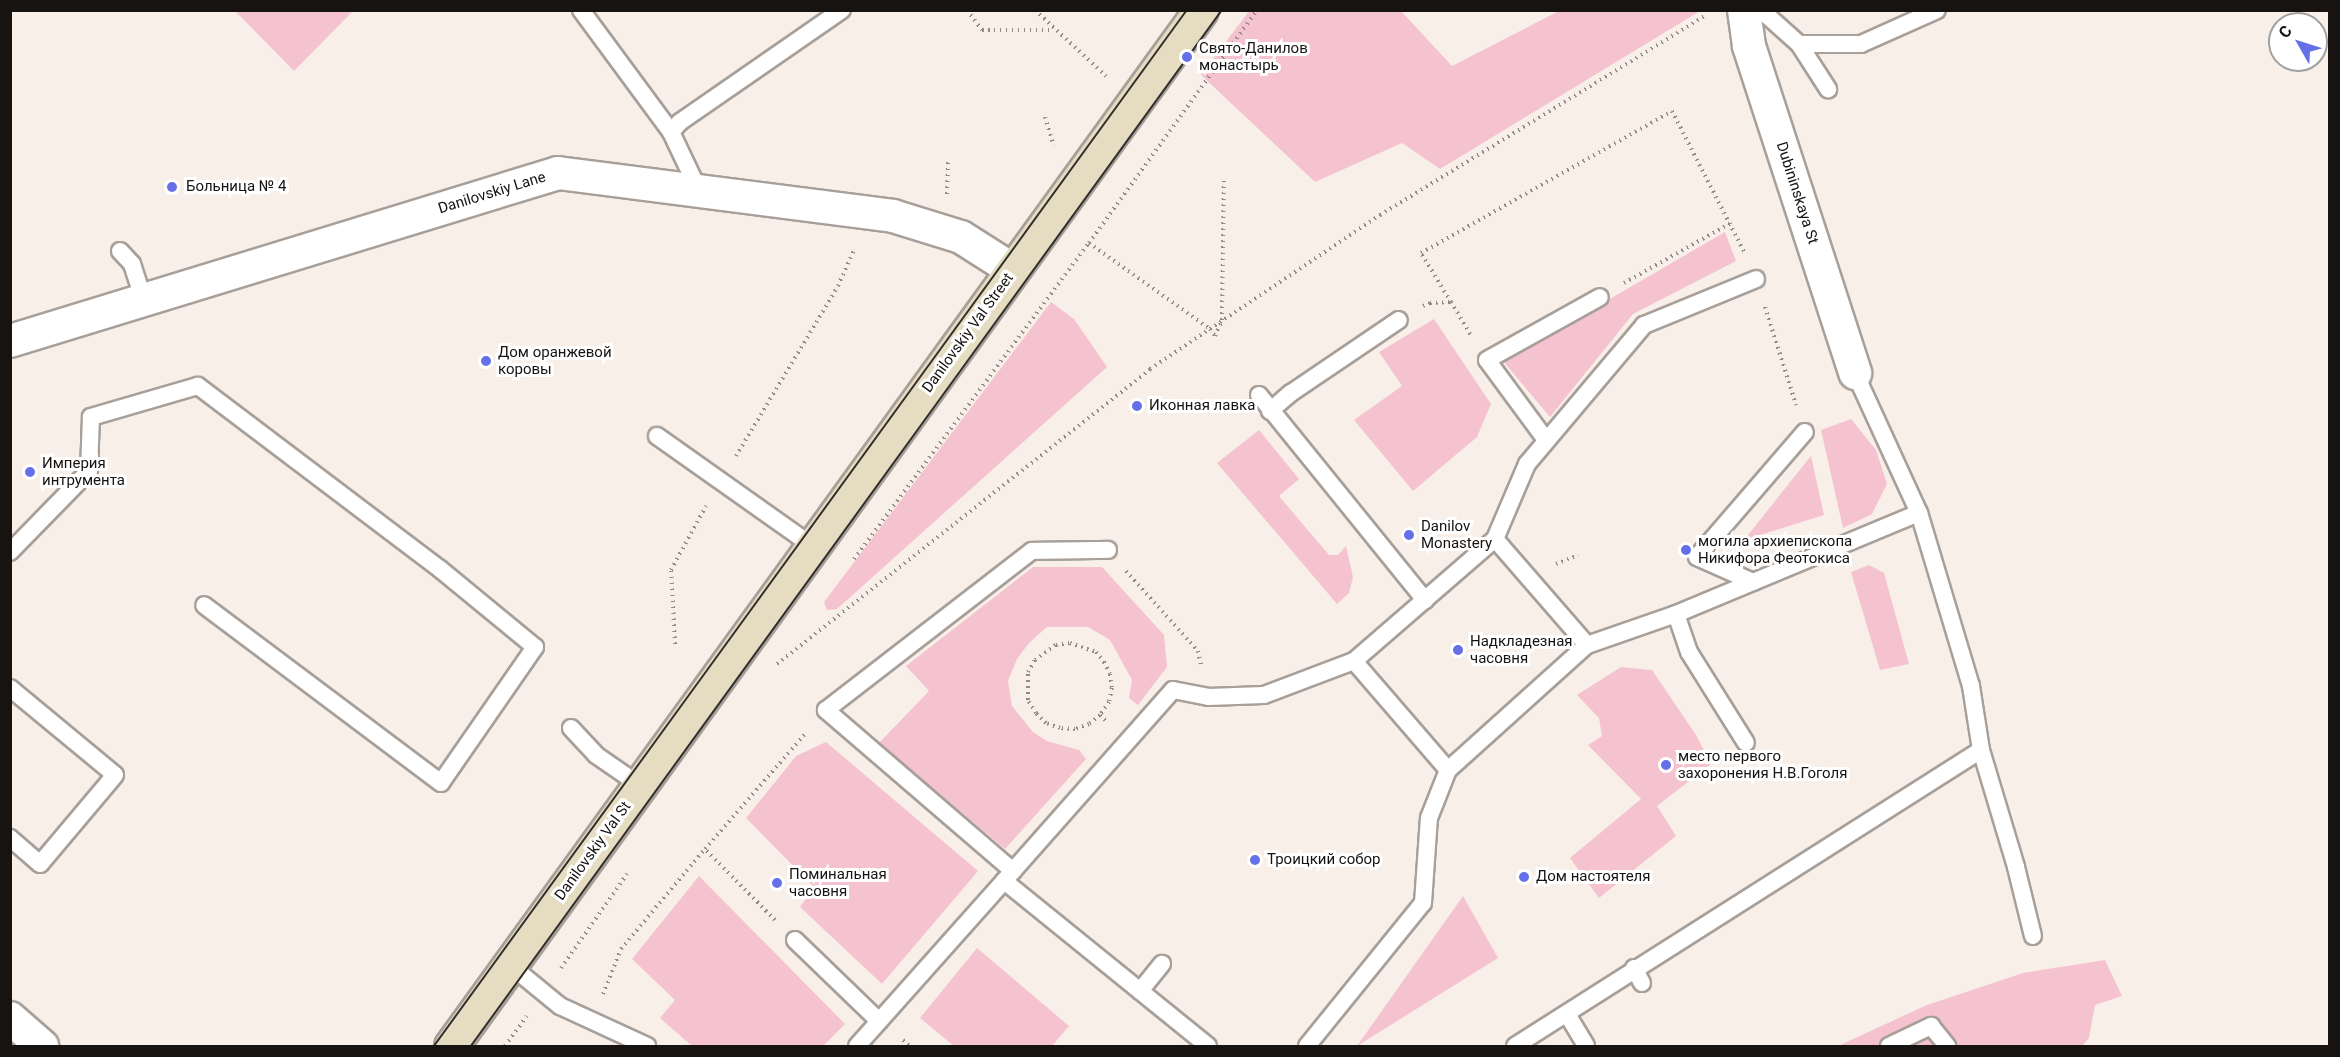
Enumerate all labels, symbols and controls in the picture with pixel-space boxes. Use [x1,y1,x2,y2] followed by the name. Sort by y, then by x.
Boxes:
[2268,12,2328,72] north arrow
[2275,22,2296,42] text: С
[1199,39,1308,74] place label: Свято-Данилов монастырь
[1180,50,1194,64] marker: Свято-Данилов монастырь
[1772,140,1822,246] street label: Dubininskaya St
[436,168,548,218] street label: Danilovskiy Lane
[163,178,181,196] marker: Больница № 4
[186,178,286,196] place label: Больница № 4
[919,270,1017,396] street label: Danilovskiy Val Street
[498,343,612,378] place label: Дом оранжевой коровы
[479,354,493,368] marker: Дом оранжевой коровы
[1149,397,1255,415] place label: Иконная лавка
[1130,399,1144,413] marker: Иконная лавка
[42,454,125,489] place label: Империя интрумента
[23,465,37,479] marker: Империя интрумента
[1421,517,1492,552] place label: Danilov Monastery
[1402,528,1416,542] marker: Danilov Monastery
[1698,532,1852,567] place label: могила архиепископа Никифора Феотокиса
[1679,543,1693,557] marker: могила архиепископа Никифора Феотокиса
[1470,632,1573,667] place label: Надкладезная часовня
[1451,643,1465,657] marker: Надкладезная часовня
[1678,747,1847,782] place label: место первого захоронения Н.В.Гоголя
[1659,758,1673,772] marker: место первого захоронения Н.В.Гоголя
[551,798,635,904] street label: Danilovskiy Val St
[1267,851,1381,869] place label: Троицкий собор
[1248,853,1262,867] marker: Троицкий собор
[789,865,887,900] place label: Поминальная часовня
[1536,868,1651,886] place label: Дом настоятеля
[1517,870,1531,884] marker: Дом настоятеля
[770,876,784,890] marker: Поминальная часовня

